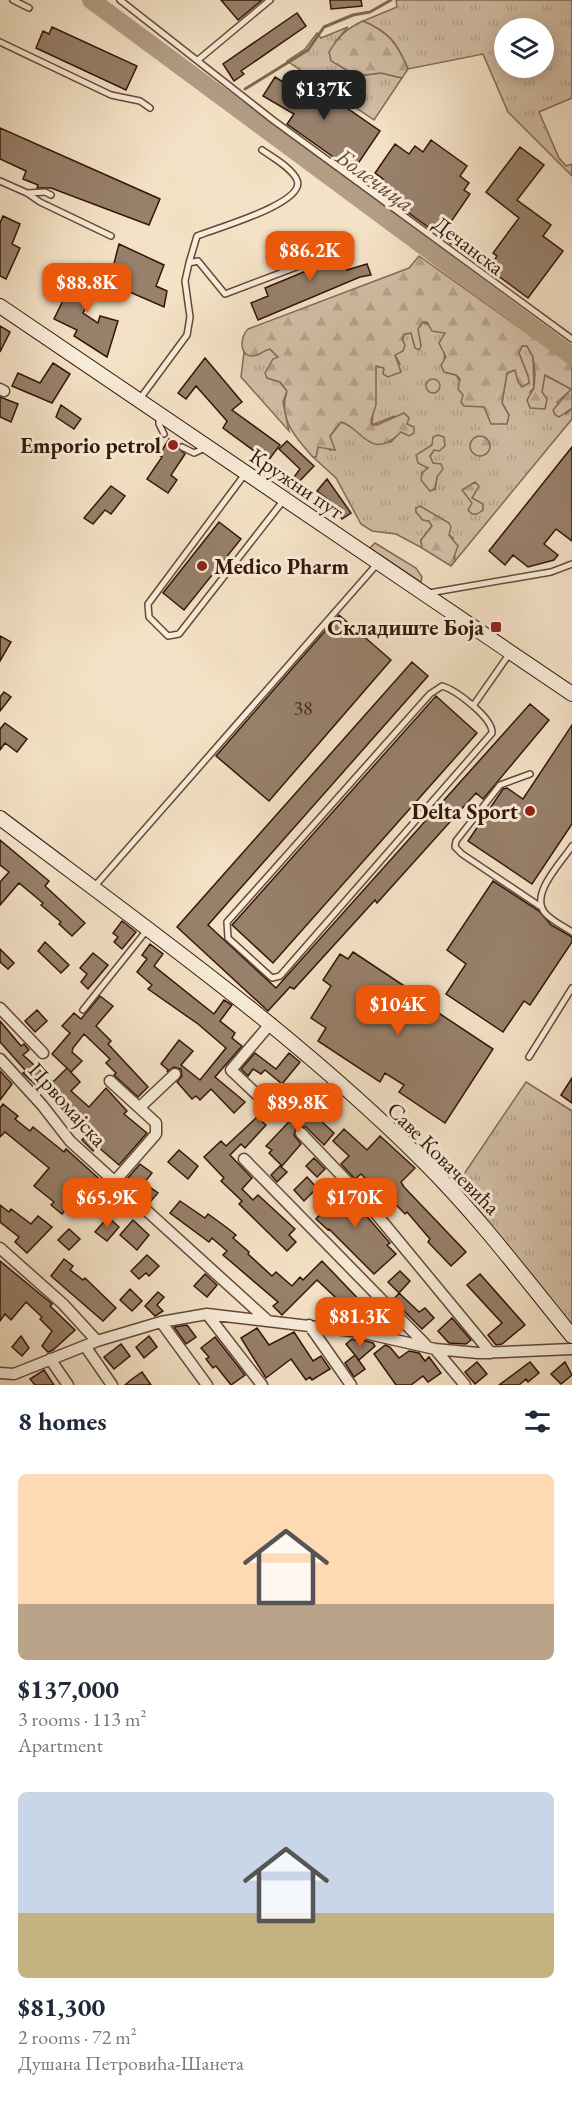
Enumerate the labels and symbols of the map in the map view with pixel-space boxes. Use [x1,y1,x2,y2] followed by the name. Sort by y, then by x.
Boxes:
[282,70,366,121] pin: $137K
[329,140,421,218] water label: Болечица
[427,209,510,282] street label: Дечанска
[261,231,359,282] pin: $86.2K
[38,263,136,314] pin: $88.8K
[20,431,161,460] place label: Emporio petrol
[166,438,180,452] marker: Emporio petrol
[244,441,349,526] street label: Кружни пут
[214,552,349,581] place label: Medico Pharm
[195,559,209,573] marker: Medico Pharm
[327,613,484,642] place label: Складиште Боја
[489,620,503,634] marker: Складиште Боја
[293,695,313,721] house number: 38
[412,797,519,826] place label: Delta Sport
[523,804,537,818] marker: Delta Sport
[356,985,440,1036] pin: $104K
[22,1056,114,1153] street label: Првомајска
[249,1083,347,1134] pin: $89.8K
[381,1095,507,1221] street label: Саве Ковачевића
[58,1178,156,1229] pin: $65.9K
[313,1178,397,1229] pin: $170K
[311,1297,409,1348] pin: $81.3K

